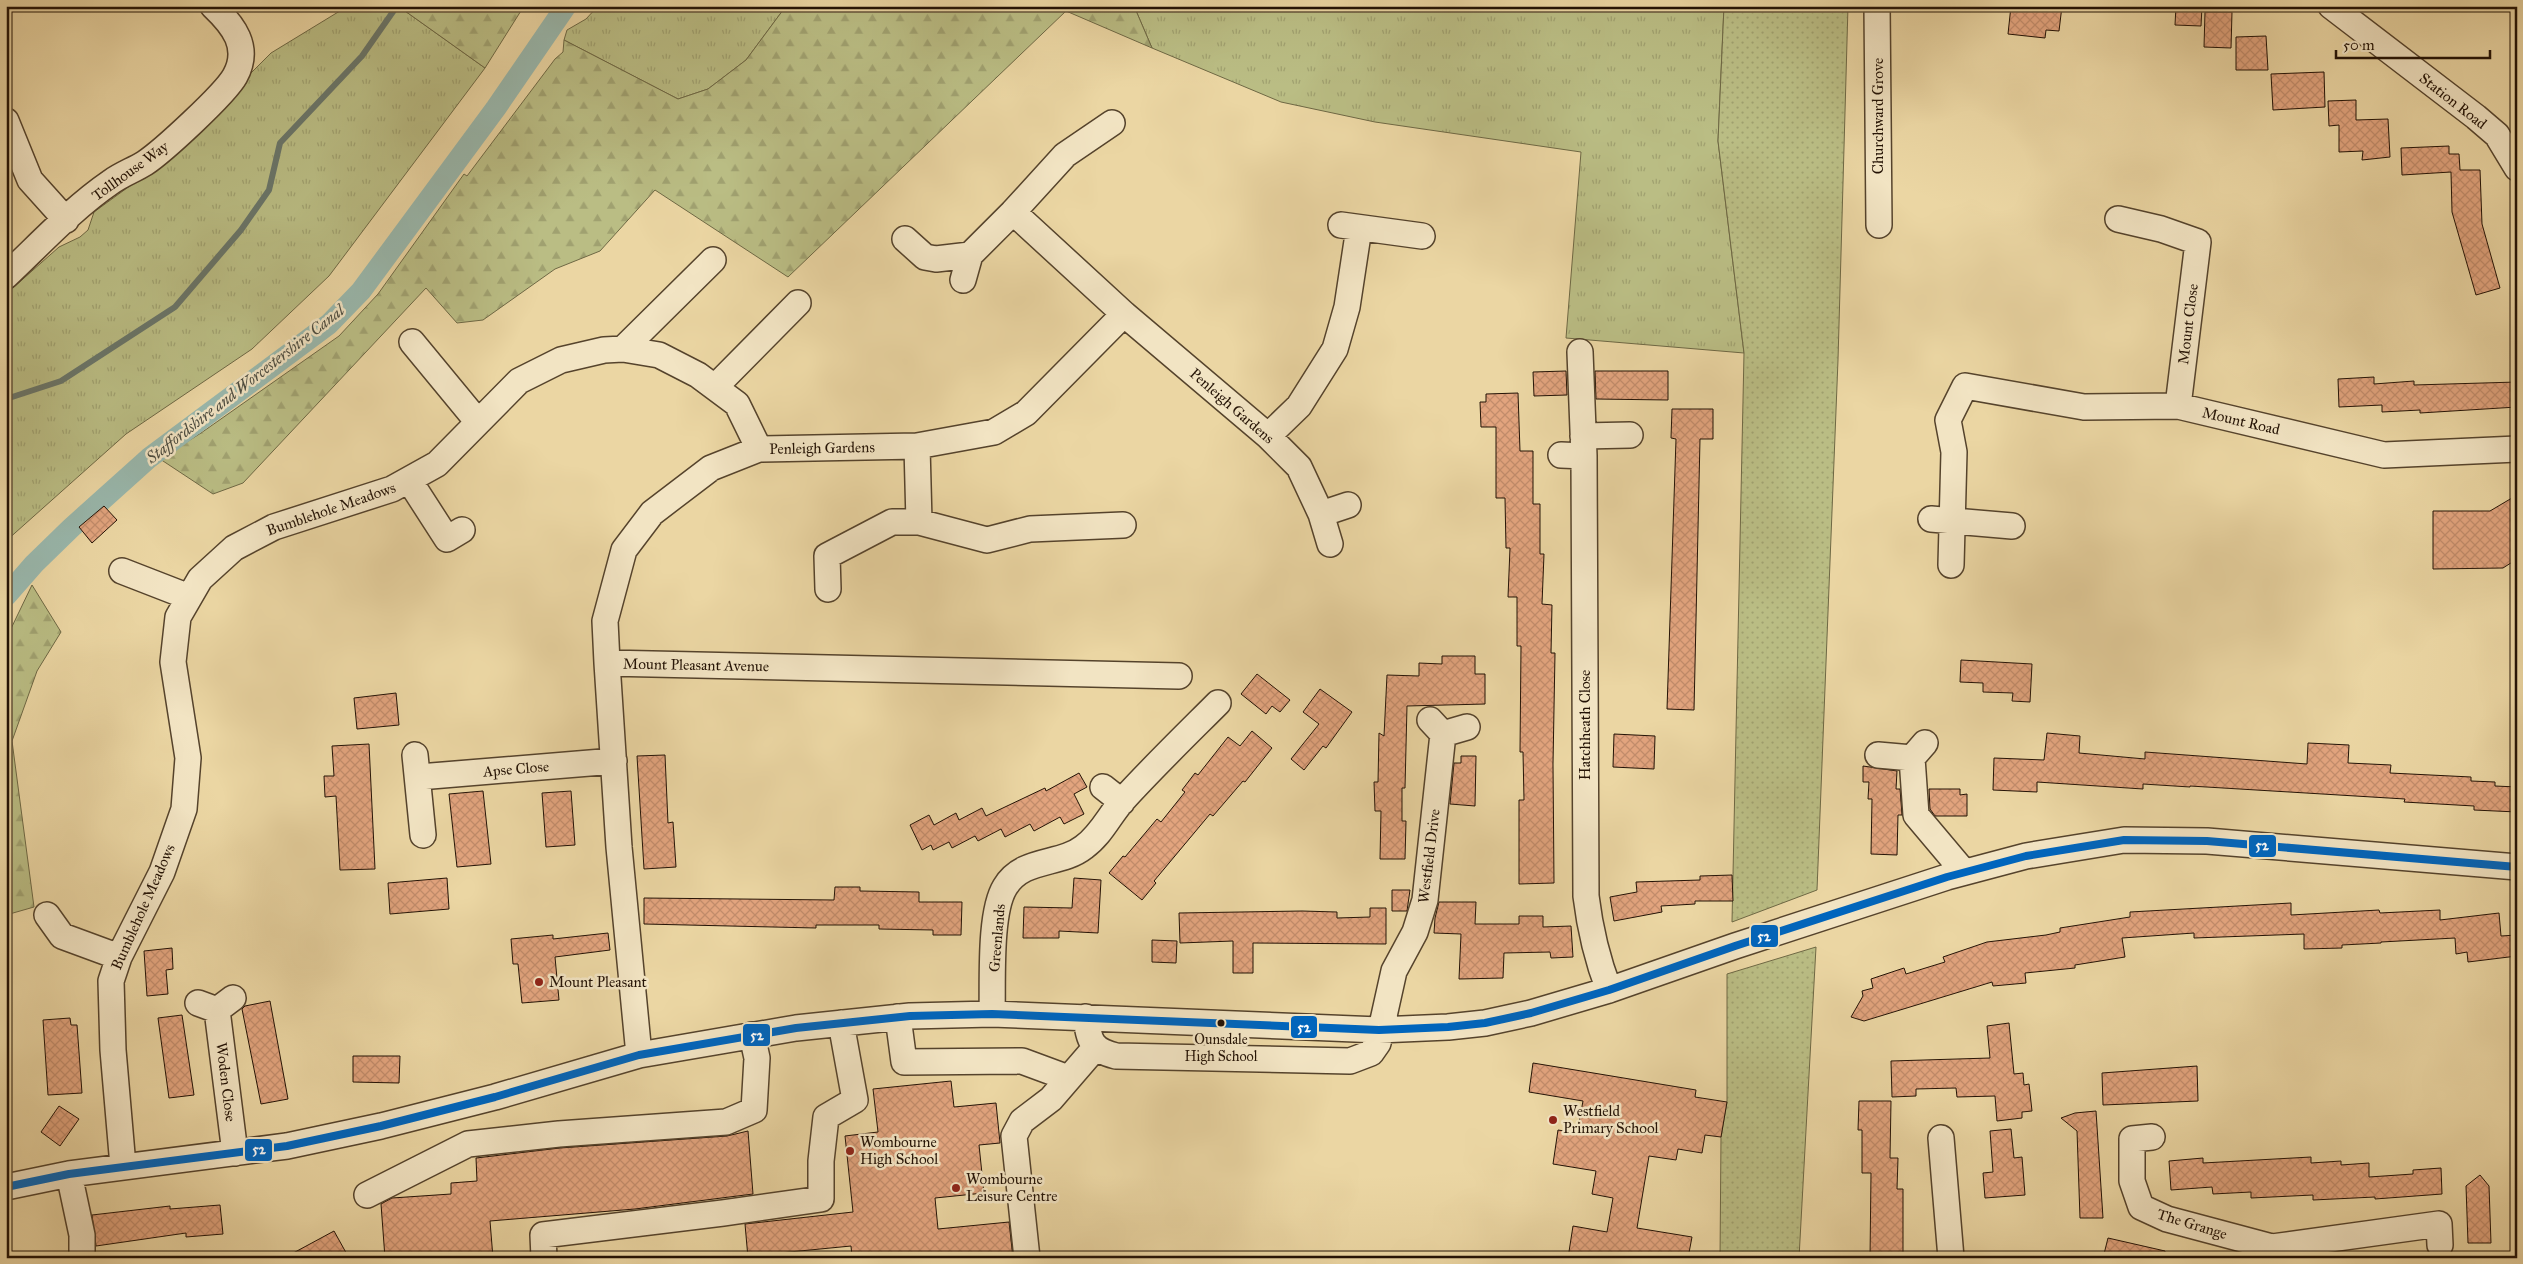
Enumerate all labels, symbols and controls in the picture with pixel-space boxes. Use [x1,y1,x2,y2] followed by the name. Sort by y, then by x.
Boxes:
[2336,28,2489,60] scale bar
[2343,36,2375,54] text: 50 m
[1869,58,1887,174] street label: Churchward Grove
[2416,69,2491,133] street label: Station Road
[88,137,173,205] street label: Tollhouse Way
[2174,283,2202,365] street label: Mount Close
[141,300,350,469] water label: Staffordshire and Worcestershire Canal
[1186,365,1278,447] street label: Penleigh Gardens
[2200,403,2282,439] street label: Mount Road
[769,438,875,458] street label: Penleigh Gardens
[264,478,398,540] street label: Bumblehole Meadows
[623,655,769,675] street label: Mount Pleasant Avenue
[1576,670,1594,780] street label: Hatchheath Close
[481,757,550,781] street label: Apse Close
[1414,808,1444,904] street label: Westfield Drive
[2248,834,2277,858] line badge: 52
[2255,837,2270,854] text: 52
[107,841,179,973] street label: Bumblehole Meadows
[985,903,1009,973] street label: Greenlands
[1750,924,1779,948] line badge: 52
[1757,928,1772,945] text: 52
[549,973,648,991] place label: Mount Pleasant
[533,976,545,988] marker: Mount Pleasant
[1290,1015,1318,1039] line badge: 52
[1216,1018,1226,1028] marker: Ounsdale High School
[1297,1019,1312,1036] text: 52
[742,1023,771,1047] line badge: 52
[750,1027,765,1044] text: 52
[1184,1031,1258,1065] place label: Ounsdale High School
[212,1041,240,1123] street label: Woden Close
[1563,1102,1660,1137] place label: Westfield Primary School
[1547,1114,1559,1126] marker: Westfield Primary School
[860,1133,939,1168] place label: Wombourne High School
[244,1138,273,1162] line badge: 52
[252,1141,267,1158] text: 52
[844,1145,856,1157] marker: Wombourne High School
[966,1170,1058,1205] place label: Wombourne Leisure Centre
[950,1182,962,1194] marker: Wombourne Leisure Centre
[2155,1205,2229,1243] street label: The Grange

